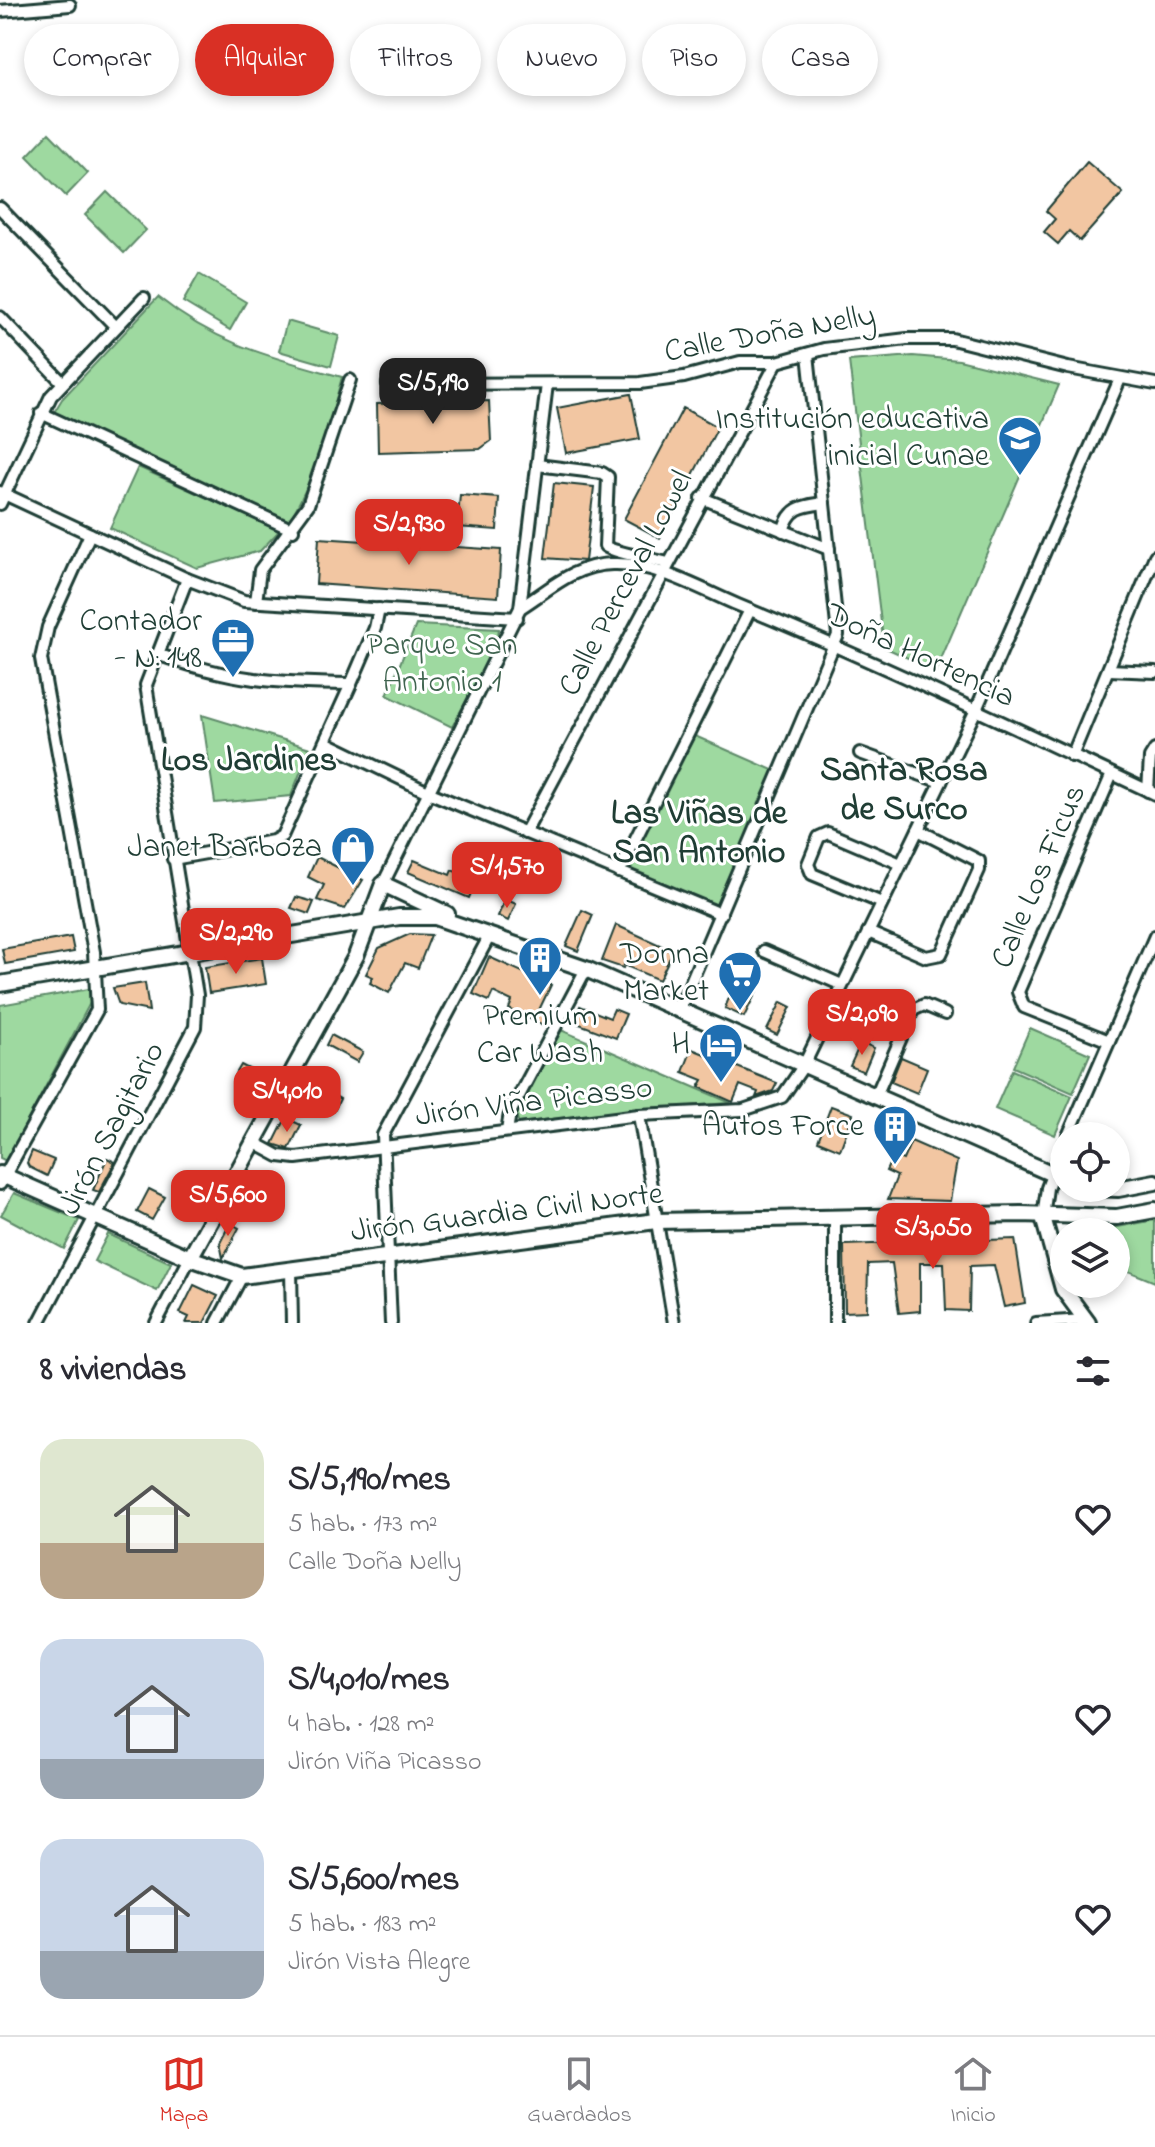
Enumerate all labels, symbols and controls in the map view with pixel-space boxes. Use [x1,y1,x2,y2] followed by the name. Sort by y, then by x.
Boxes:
[24,24,179,96] chip: Comprar
[195,24,334,96] chip: Alquilar
[350,24,481,96] chip: Filtros
[497,24,626,96] chip: Nuevo
[642,24,746,96] chip: Piso
[762,24,878,96] chip: Casa
[661,293,879,377] street label: Calle Doña Nelly
[359,358,507,426] pin: S/5,190
[397,365,469,403] text: S/5,190
[715,397,990,481] place label: Institución educativa inicial Cunae
[996,414,1044,477] school or university icon: Institución educativa inicial Cunae
[548,463,706,705] street label: Calle Perceval Lowel
[335,499,483,567] pin: S/2,930
[373,506,445,544] text: S/2,930
[817,592,1023,722] street label: Doña Hortencia
[79,599,202,683] place label: Contador - N: 148
[209,616,257,679] office icon: Contador - N: 148
[366,623,518,707] park label: Parque San Antonio 1
[161,737,337,787] district label: Los Jardines
[820,747,988,836] district label: Santa Rosa de Surco
[980,778,1100,976] street label: Calle Los Ficus
[611,790,788,879] district label: Las Viñas de San Antonio
[329,824,377,887] shop icon: Janet Barboza
[127,825,322,872] place label: Janet Barboza
[433,842,581,910] pin: S/1,570
[470,849,544,887] text: S/1,570
[162,908,310,976] pin: S/2,290
[199,915,273,953] text: S/2,290
[619,932,709,1016] place label: Donna Market
[516,934,564,997] building icon: Premium Car Wash
[716,949,764,1012] supermarket icon: Donna Market
[788,989,936,1057] pin: S/2,090
[477,994,603,1078] place label: Premium Car Wash
[826,996,898,1034] text: S/2,090
[697,1021,745,1084] hotel icon: H
[671,1022,690,1069] place label: H
[48,1034,178,1224] street label: Jirón Sagitario
[413,1065,655,1141] street label: Jirón Viña Picasso
[213,1066,361,1134] pin: S/4,010
[252,1073,322,1111] text: S/4,010
[871,1103,919,1166] building icon: Autos Force
[701,1104,865,1151] place label: Autos Force
[1050,1122,1130,1298] map controls
[1050,1122,1130,1202] button: locate
[154,1170,302,1238] pin: S/5,600
[348,1171,666,1256] street label: Jirón Guardia Civil Norte
[189,1177,267,1215] text: S/5,600
[859,1203,1007,1271] pin: S/3,050
[894,1210,972,1248] text: S/3,050
[1050,1218,1130,1298] button: layers
[40,1346,187,1396] text: 8 viviendas
[1071,1349,1115,1393] icon: filters
[288,1456,451,1506] text: S/5,190/mes
[104,1471,200,1567] icon: home
[1071,1497,1115,1541] icon: heart
[288,1506,437,1544] text: 5 hab. · 173 m²
[288,1544,462,1582] text: Calle Doña Nelly
[288,1656,450,1706] text: S/4,010/mes
[104,1671,200,1767] icon: home
[1071,1697,1115,1741] icon: heart
[288,1706,435,1744] text: 4 hab. · 128 m²
[288,1744,482,1782] text: Jirón Viña Picasso
[288,1856,459,1906] text: S/5,600/mes
[104,1871,200,1967] icon: home
[1071,1897,1115,1941] icon: heart
[288,1906,437,1944] text: 5 hab. · 183 m²
[288,1944,470,1982] text: Jirón Vista Alegre
[159,2052,209,2132] tab: Mapa
[527,2052,632,2132] tab: Guardados
[950,2052,996,2132] tab: Inicio

